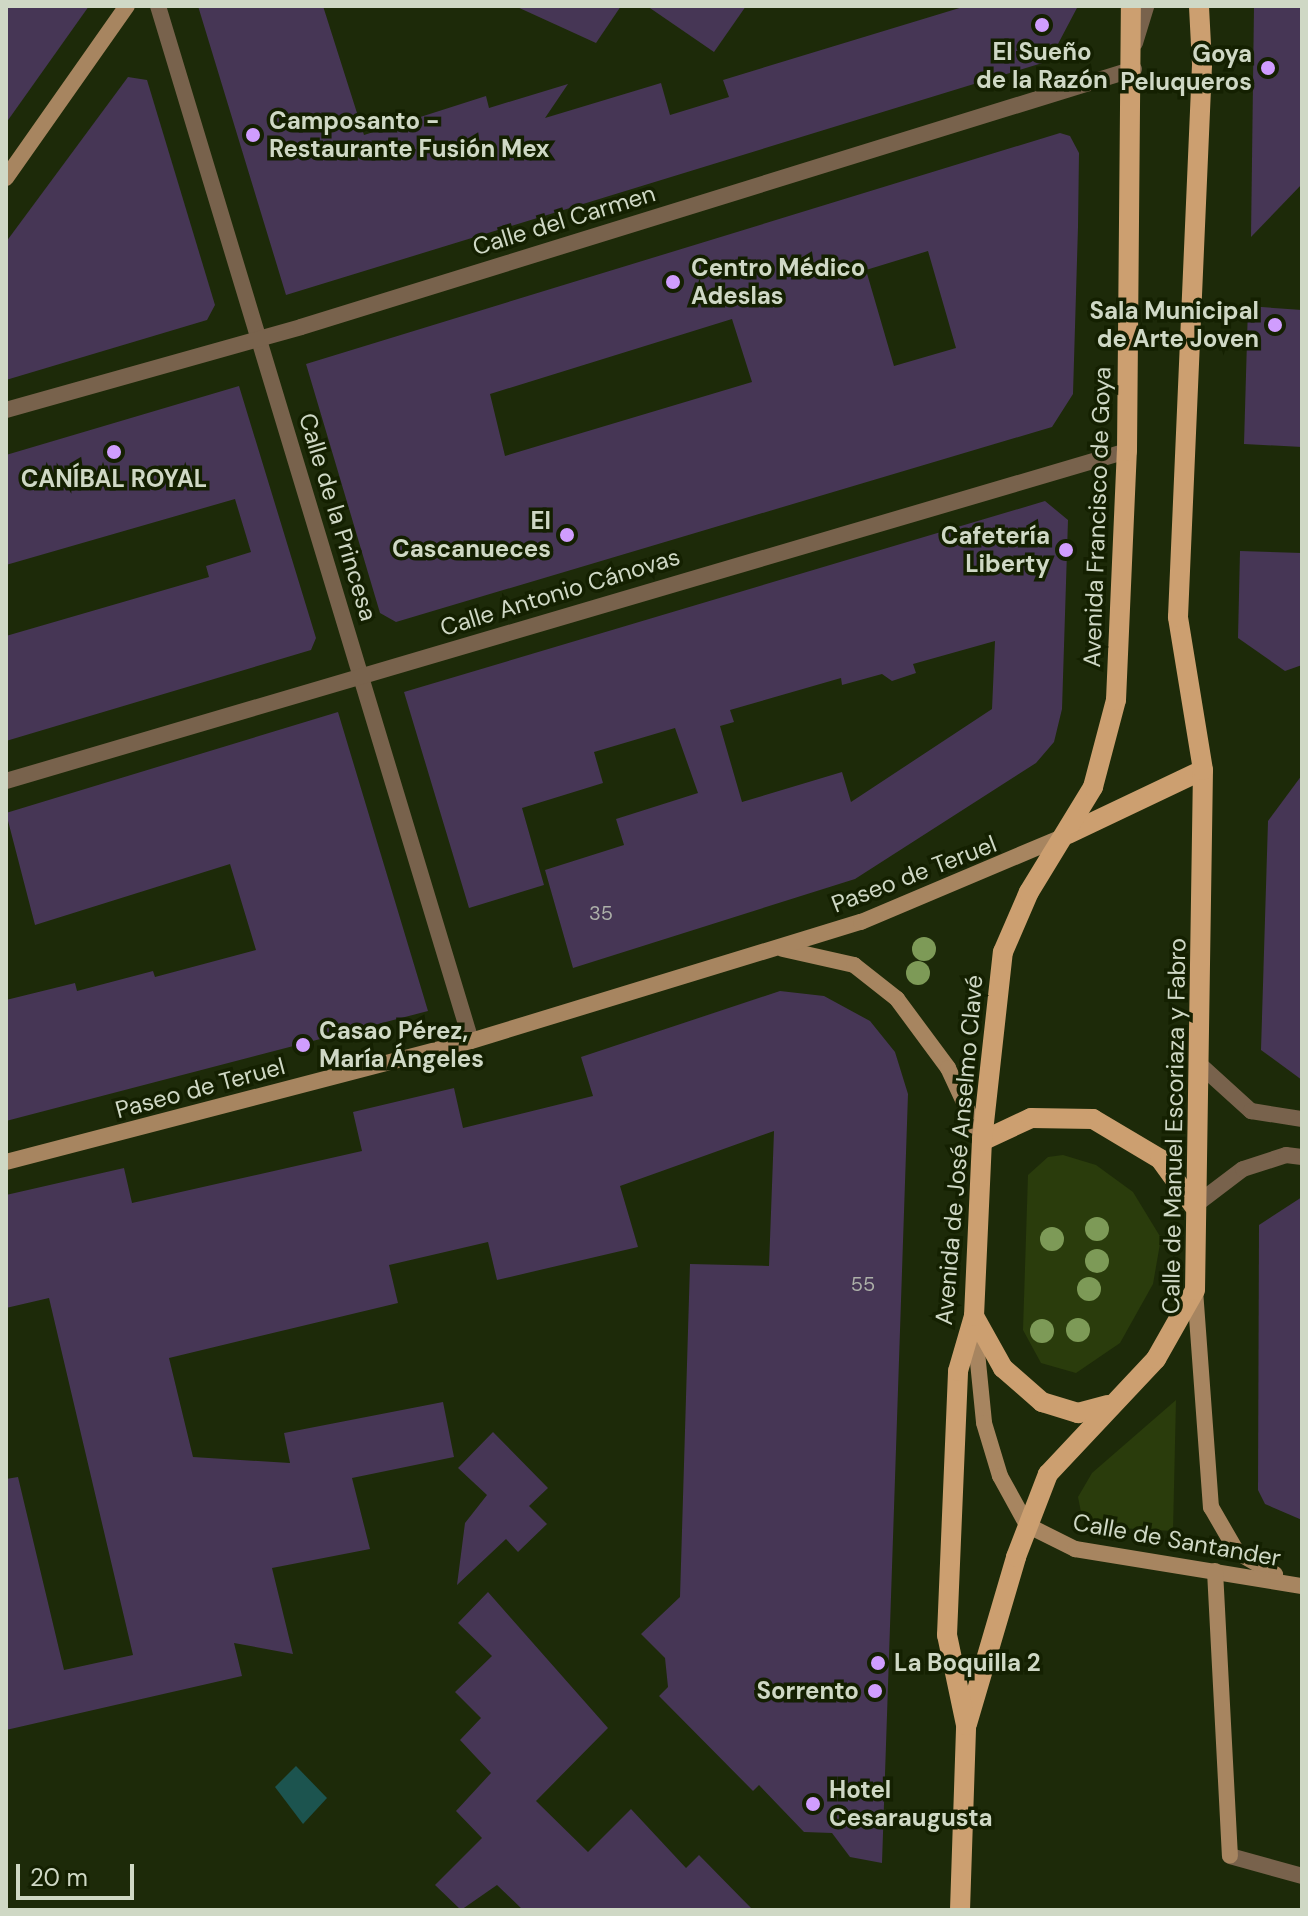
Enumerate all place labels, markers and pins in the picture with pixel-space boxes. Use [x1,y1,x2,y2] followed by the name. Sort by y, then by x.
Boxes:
[1033,16,1051,34] marker: El Sueño de la Razón
[976,38,1108,94] place label: El Sueño de la Razón
[1120,40,1252,96] place label: Goya Peluqueros
[1259,59,1277,77] marker: Goya Peluqueros
[269,107,550,163] place label: Camposanto - Restaurante Fusión Mex
[244,126,262,144] marker: Camposanto - Restaurante Fusión Mex
[691,254,865,310] place label: Centro Médico Adeslas
[662,271,684,293] marker: Centro Médico Adeslas
[1090,297,1259,353] place label: Sala Municipal de Arte Joven
[1266,316,1284,334] marker: Sala Municipal de Arte Joven
[105,443,123,461] marker: CANÍBAL ROYAL
[21,465,207,493] place label: CANÍBAL ROYAL
[392,507,551,563] place label: El Cascanueces
[941,522,1050,578] place label: Cafetería Liberty
[558,526,576,544] marker: El Cascanueces
[1057,541,1075,559] marker: Cafetería Liberty
[319,1017,484,1073] place label: Casao Pérez, María Ángeles
[294,1036,312,1054] marker: Casao Pérez, María Ángeles
[894,1649,1040,1677] place label: La Boquilla 2
[869,1654,887,1672] marker: La Boquilla 2
[756,1677,859,1705] place label: Sorrento
[866,1682,884,1700] marker: Sorrento
[829,1776,993,1832] place label: Hotel Cesaraugusta
[804,1795,822,1813] marker: Hotel Cesaraugusta

